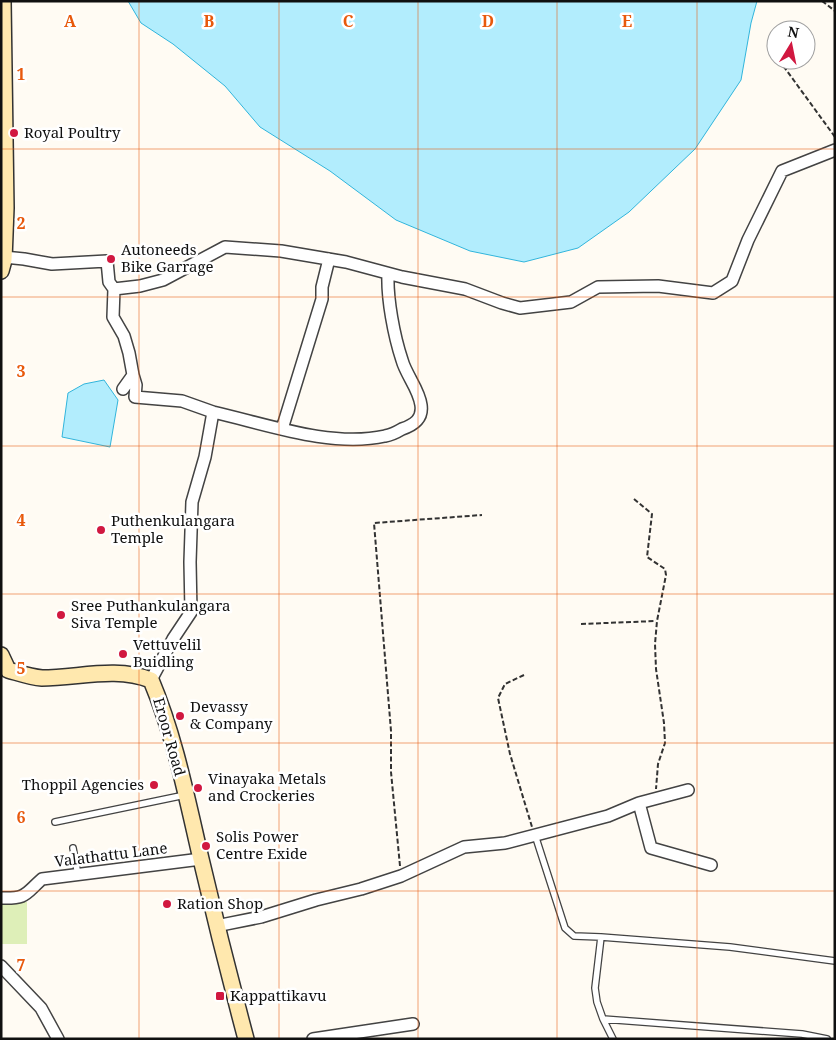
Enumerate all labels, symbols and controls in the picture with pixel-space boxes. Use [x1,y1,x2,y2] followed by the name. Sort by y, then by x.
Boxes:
[64,10,77,32] text: A
[204,10,215,32] text: B
[343,10,354,32] text: C
[482,10,494,32] text: D
[622,10,632,32] text: E
[766,20,816,70] north arrow
[786,21,800,42] text: N
[16,63,26,85] text: 1
[24,122,121,142] place label: Royal Poultry
[8,127,20,139] marker: Royal Poultry
[16,212,26,234] text: 2
[121,239,214,276] place label: Autoneeds Bike Garrage
[105,253,117,265] marker: Autoneeds Bike Garrage
[16,360,26,382] text: 3
[16,509,26,531] text: 4
[111,510,235,547] place label: Puthenkulangara Temple
[95,524,107,536] marker: Puthenkulangara Temple
[71,595,230,632] place label: Sree Puthankulangara Siva Temple
[55,609,67,621] marker: Sree Puthankulangara Siva Temple
[133,634,201,671] place label: Vettuvelil Buidling
[117,648,129,660] marker: Vettuvelil Buidling
[16,657,26,679] text: 5
[149,695,191,778] street label: Eroor Road
[190,696,273,733] place label: Devassy & Company
[174,710,186,722] marker: Devassy & Company
[208,768,326,805] place label: Vinayaka Metals and Crockeries
[22,774,144,794] place label: Thoppil Agencies
[148,779,160,791] marker: Thoppil Agencies
[192,782,204,794] marker: Vinayaka Metals and Crockeries
[16,806,26,828] text: 6
[216,826,307,863] place label: Solis Power Centre Exide
[53,837,168,871] street label: Valathattu Lane
[200,840,212,852] marker: Solis Power Centre Exide
[177,893,263,913] place label: Ration Shop
[161,898,173,910] marker: Ration Shop
[16,954,26,976] text: 7
[230,985,327,1005] place label: Kappattikavu
[214,990,226,1002] marker: Kappattikavu

